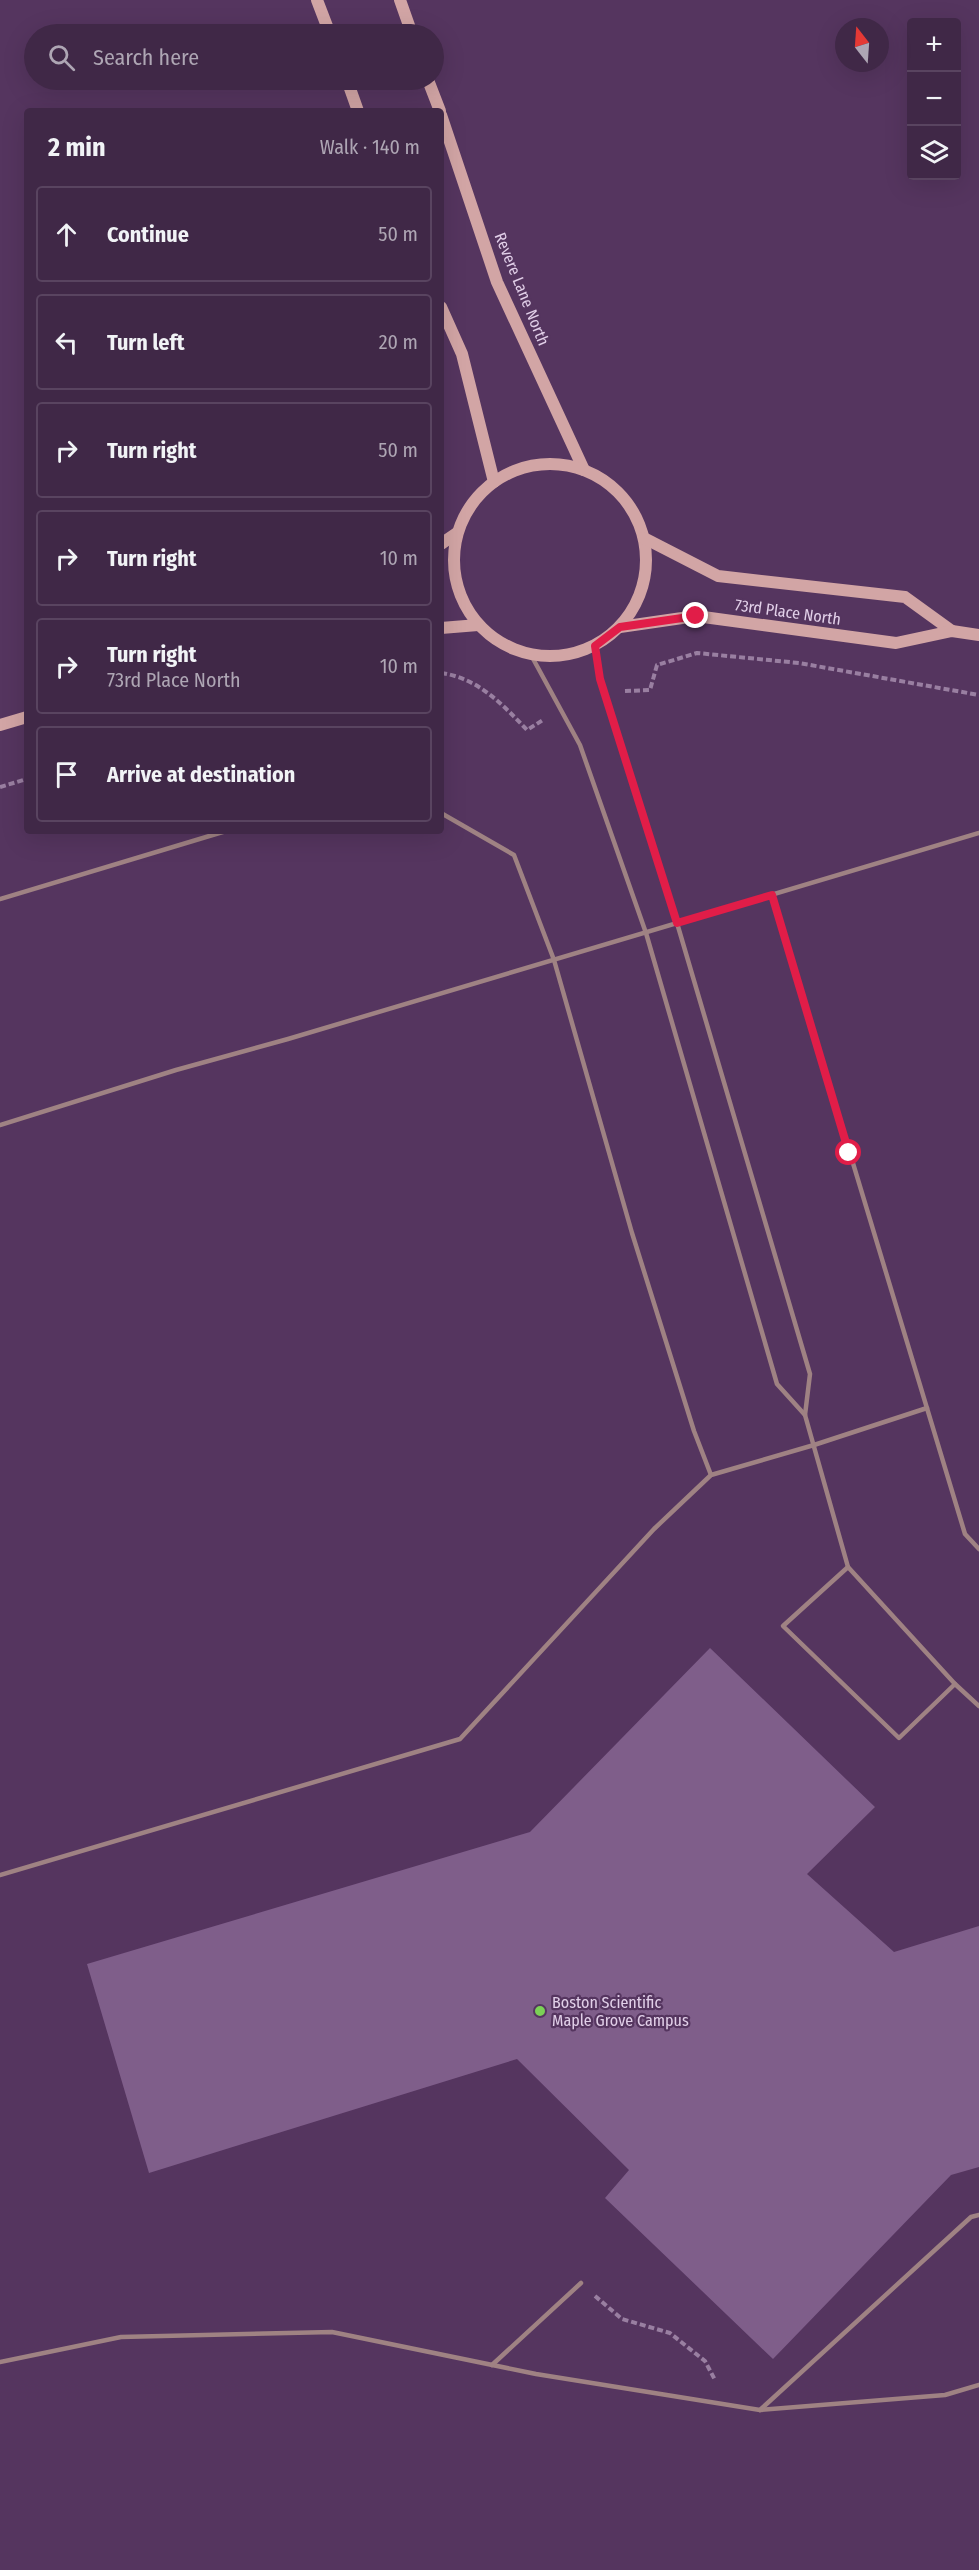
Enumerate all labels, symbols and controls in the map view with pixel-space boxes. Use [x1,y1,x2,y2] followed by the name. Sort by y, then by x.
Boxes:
[835,18,889,72] north arrow
[907,18,961,180] map controls
[907,18,961,72] button: +
[24,24,444,90] search box
[45,41,78,74] icon: search
[93,44,199,71] text: Search here
[907,72,961,126] button: −
[907,126,961,180] button: layers
[48,132,106,163] text: 2 min
[320,135,420,159] text: Walk · 140 m
[50,218,83,251] icon: ahead
[107,221,189,248] text: Continue
[378,222,418,246] text: 50 m
[491,230,553,348] street label: Revere Lane North
[50,326,83,359] icon: left
[107,329,185,356] text: Turn left
[379,330,418,354] text: 20 m
[50,434,83,467] icon: right
[107,437,196,464] text: Turn right
[378,438,418,462] text: 50 m
[50,542,83,575] icon: right
[107,545,196,572] text: Turn right
[380,546,418,570] text: 10 m
[734,595,842,629] street label: 73rd Place North
[682,602,708,628] route end
[107,641,196,668] text: Turn right
[50,650,83,683] icon: right
[380,654,418,678] text: 10 m
[107,668,241,692] text: 73rd Place North
[50,758,83,791] icon: arrive
[107,761,295,788] text: Arrive at destination
[835,1139,861,1165] route start
[552,1993,689,2030] place label: Boston Scientific Maple Grove Campus
[533,2004,547,2018] marker: Boston Scientific Maple Grove Campus

